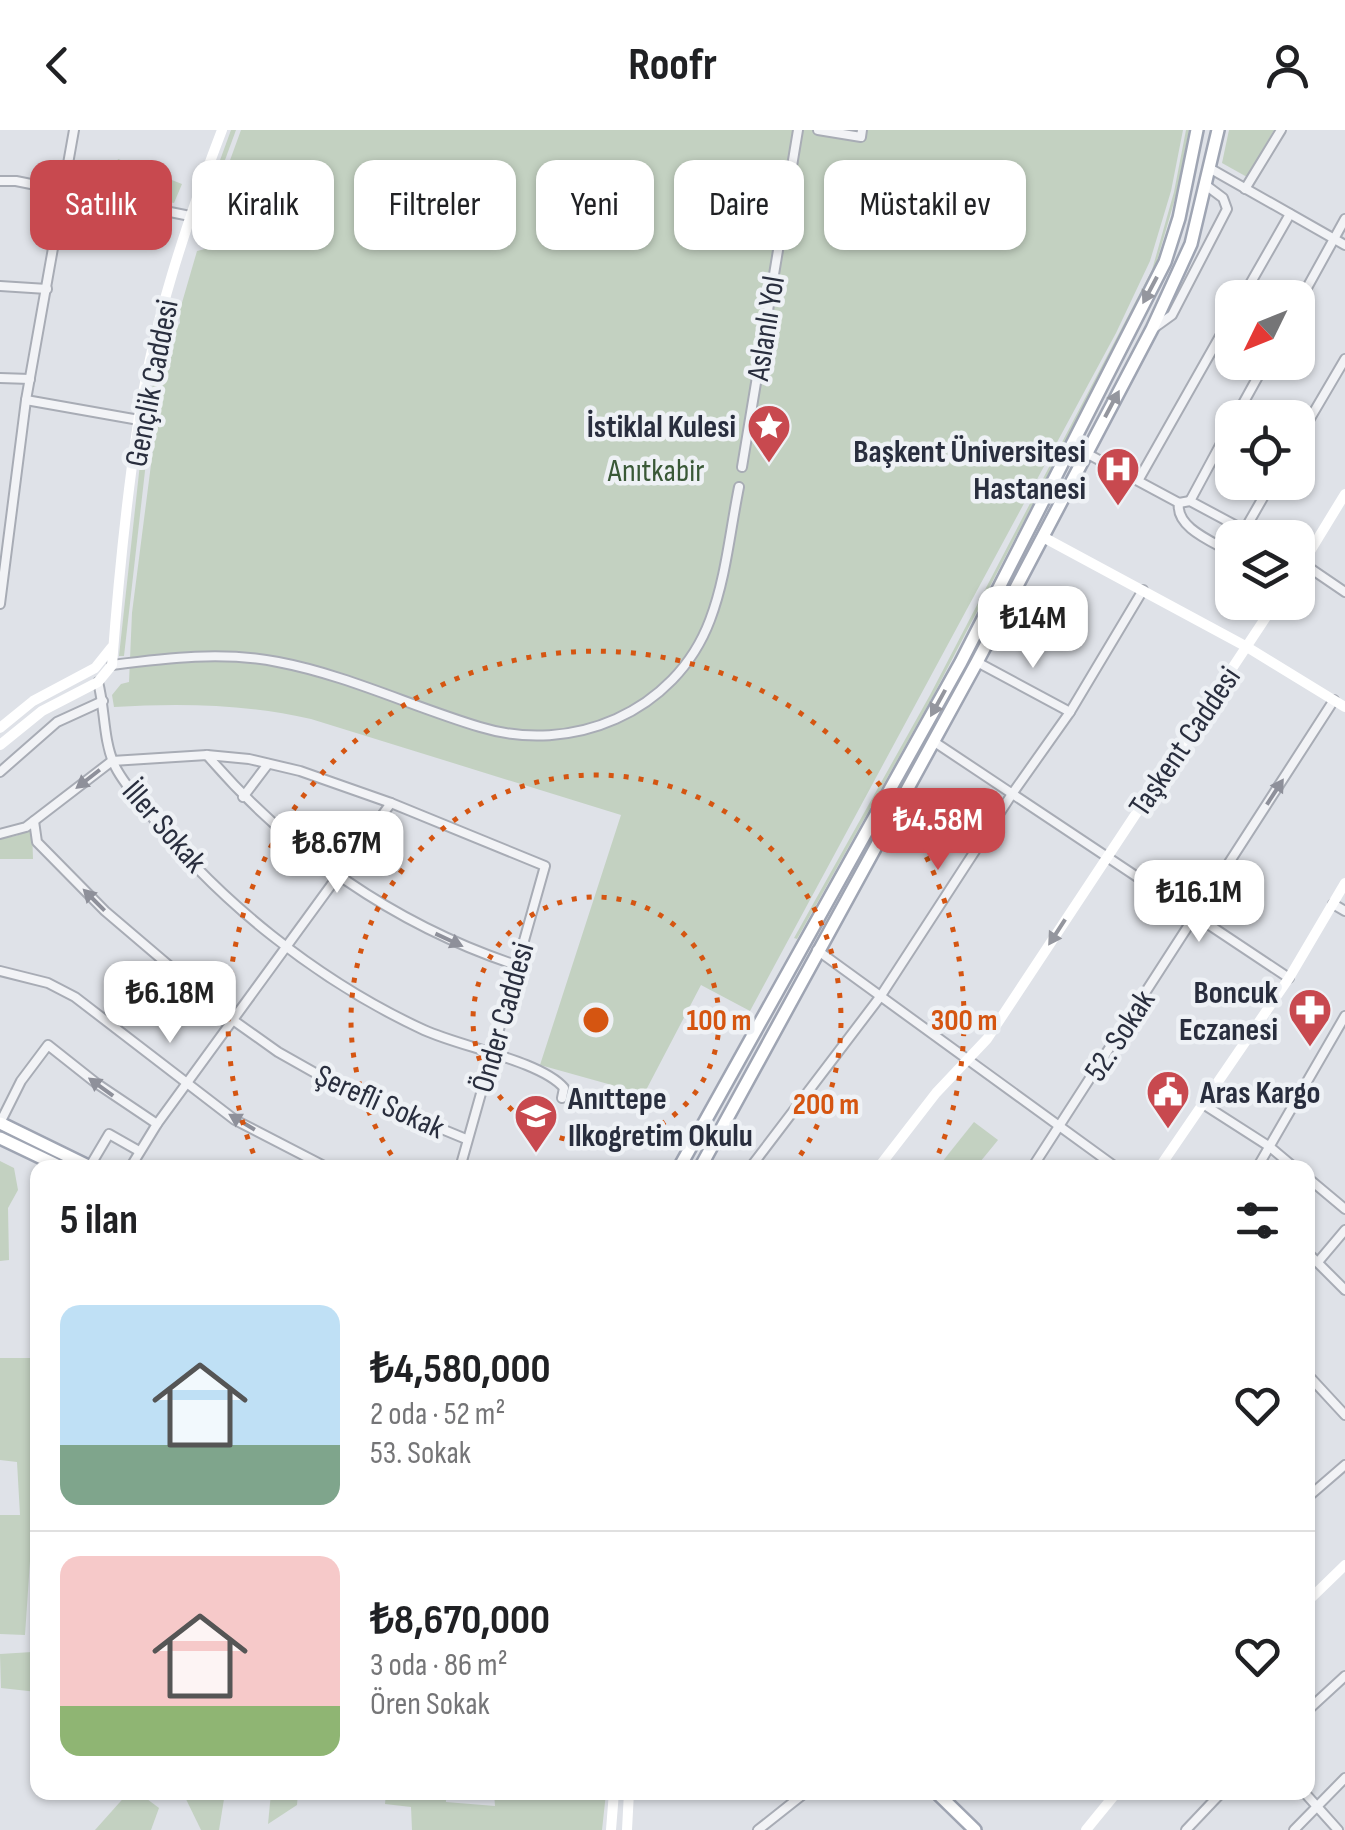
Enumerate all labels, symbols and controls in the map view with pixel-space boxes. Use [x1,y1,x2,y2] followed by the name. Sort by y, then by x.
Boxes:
[30,38,85,93] icon: back
[628,38,717,93] text: Roofr
[1260,38,1315,93] icon: person
[30,160,172,250] chip: Satılık
[192,160,334,250] chip: Kiralık
[354,160,516,250] chip: Filtreler
[536,160,654,250] chip: Yeni
[674,160,804,250] chip: Daire
[824,160,1026,250] chip: Müstakil ev
[739,273,794,384] street label: Aslanlı Yol
[1142,275,1159,304] one-way arrow
[1215,280,1315,380] north arrow
[1215,280,1315,620] map controls
[117,296,188,470] street label: Gençlik Caddesi
[1103,390,1120,419] one-way arrow
[1215,400,1315,500] button: locate
[746,403,792,464] place icon: İstiklal Kulesi
[587,408,736,447] place label: İstiklal Kulesi
[853,433,1086,509] place label: Başkent Üniversitesi Hastanesi
[1095,446,1141,507] hospital icon: Başkent Üniversitesi Hastanesi
[607,452,704,491] park label: Anıtkabir
[1215,520,1315,620] button: layers
[974,586,1092,671] pin: ₺14M
[1000,599,1066,638] text: ₺14M
[1121,660,1250,824] street label: Taşkent Caddesi
[930,689,947,718] one-way arrow
[75,768,101,789] one-way arrow
[113,773,214,881] street label: İller Sokak
[1266,778,1284,805] one-way arrow
[857,788,1019,873] pin: ₺4.58M
[893,801,983,840] text: ₺4.58M
[256,811,418,896] pin: ₺8.67M
[292,824,382,863] text: ₺8.67M
[1118,860,1280,945] pin: ₺16.1M
[1156,873,1242,912] text: ₺16.1M
[82,888,106,912] one-way arrow
[1048,918,1066,946] one-way arrow
[434,932,464,948] one-way arrow
[463,938,543,1097] street label: Önder Caddesi
[89,961,251,1046] pin: ₺6.18M
[126,974,214,1013] text: ₺6.18M
[1179,974,1278,1050] place label: Boncuk Eczanesi
[1076,983,1164,1089] street label: 52. Sokak
[1287,987,1333,1048] pharmacy icon: Boncuk Eczanesi
[578,1002,614,1038] centre of rings
[687,1003,751,1039] text: 100 m
[931,1003,997,1039] text: 300 m
[309,1057,450,1148] street label: Şerefli Sokak
[1145,1069,1191,1130] public building icon: Aras Kargo
[1199,1074,1320,1113] place label: Aras Kargo
[88,1077,114,1097] one-way arrow
[567,1080,753,1156] place label: Anıttepe Ilkogretim Okulu
[793,1087,859,1123] text: 200 m
[513,1093,559,1154] school or university icon: Anıttepe Ilkogretim Okulu
[228,1114,256,1132] one-way arrow
[1230,1193,1285,1248] icon: filters
[60,1195,138,1246] text: 5 ilan
[370,1344,550,1395] text: ₺4,580,000
[140,1345,260,1465] icon: home
[1230,1378,1285,1433] icon: heart
[370,1395,505,1434] text: 2 oda · 52 m²
[370,1434,471,1473] text: 53. Sokak
[370,1595,550,1646] text: ₺8,670,000
[140,1596,260,1716] icon: home
[1230,1629,1285,1684] icon: heart
[370,1646,508,1685] text: 3 oda · 86 m²
[370,1685,490,1724] text: Ören Sokak

